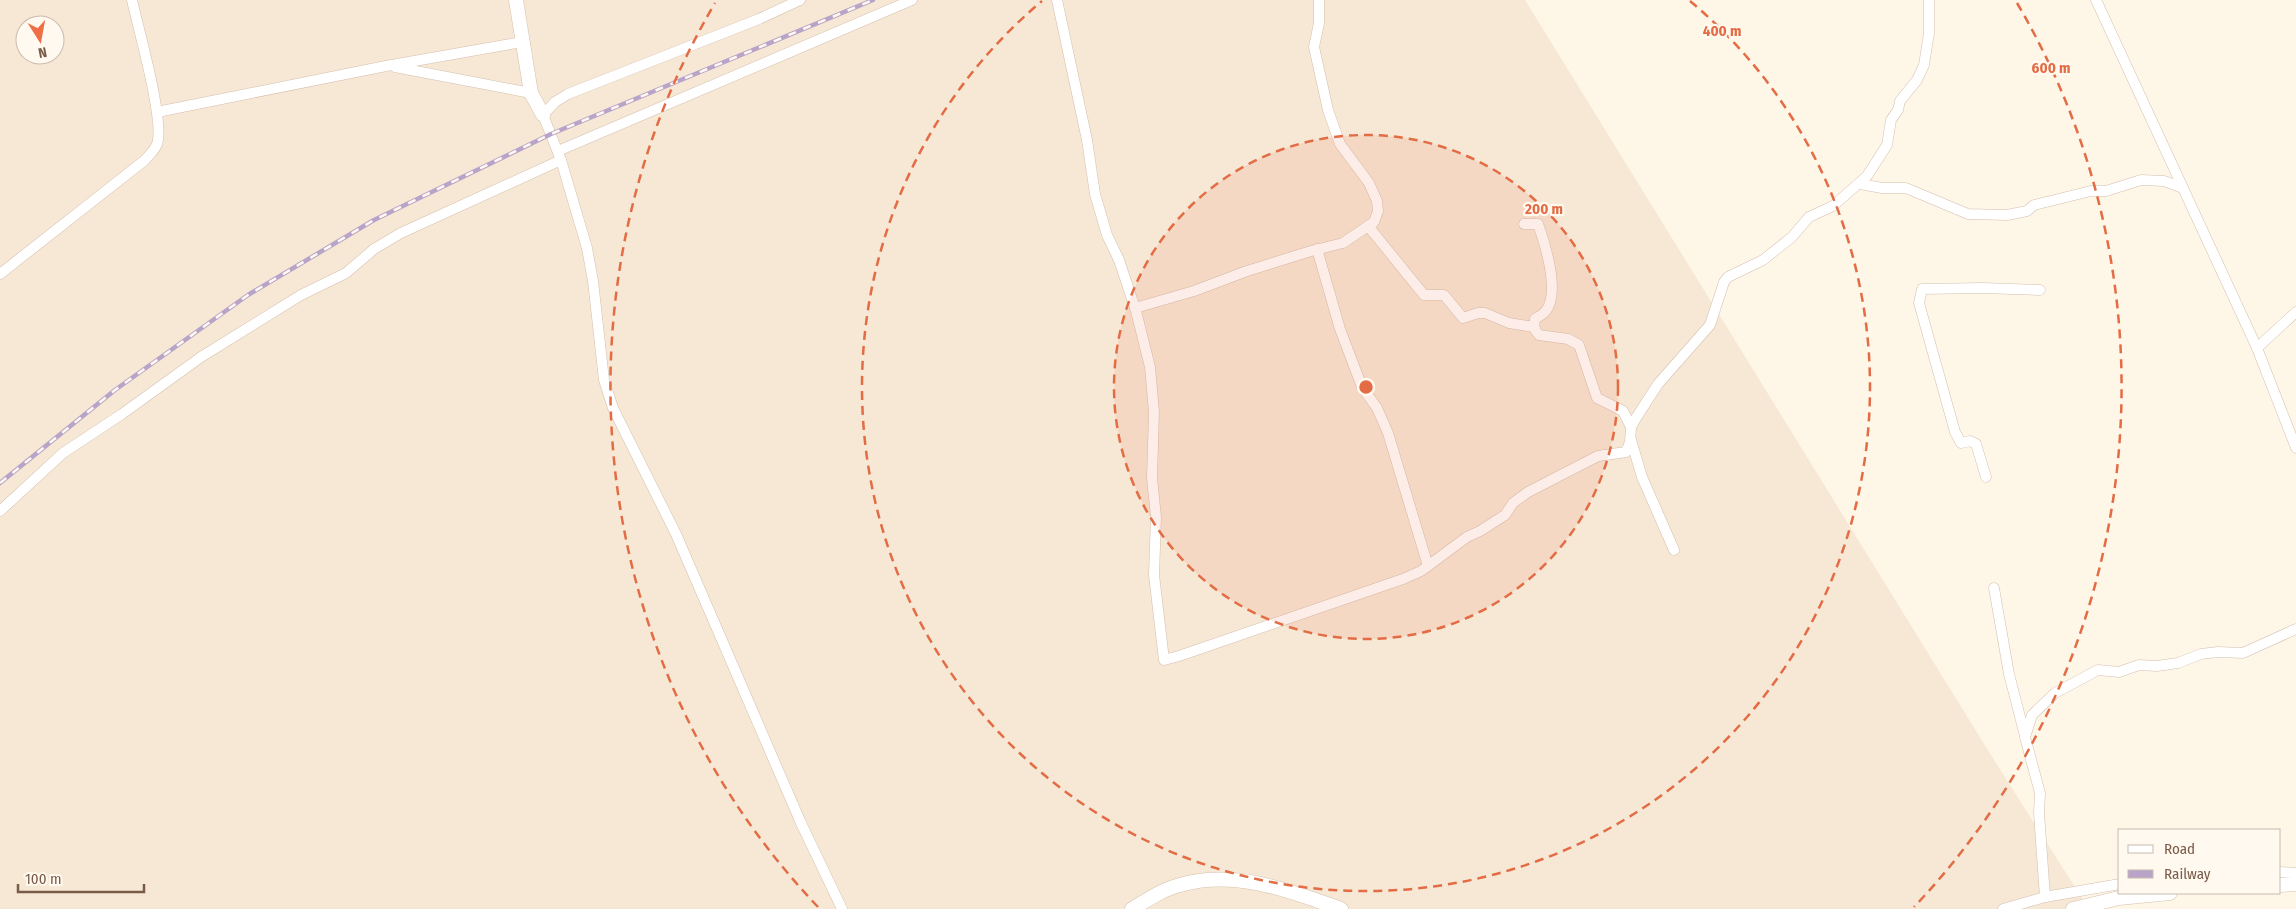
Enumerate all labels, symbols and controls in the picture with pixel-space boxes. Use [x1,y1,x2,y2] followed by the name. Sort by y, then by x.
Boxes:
[15,15,65,65] north arrow
[1703,22,1741,40] text: 400 m
[37,43,48,61] text: N
[2032,59,2070,77] text: 600 m
[1524,200,1563,218] text: 200 m
[1357,378,1375,396] centre of rings
[2118,829,2281,894] legend
[2164,840,2195,858] text: Road
[18,862,144,894] scale bar
[2164,865,2211,883] text: Railway
[25,870,62,888] text: 100 m

